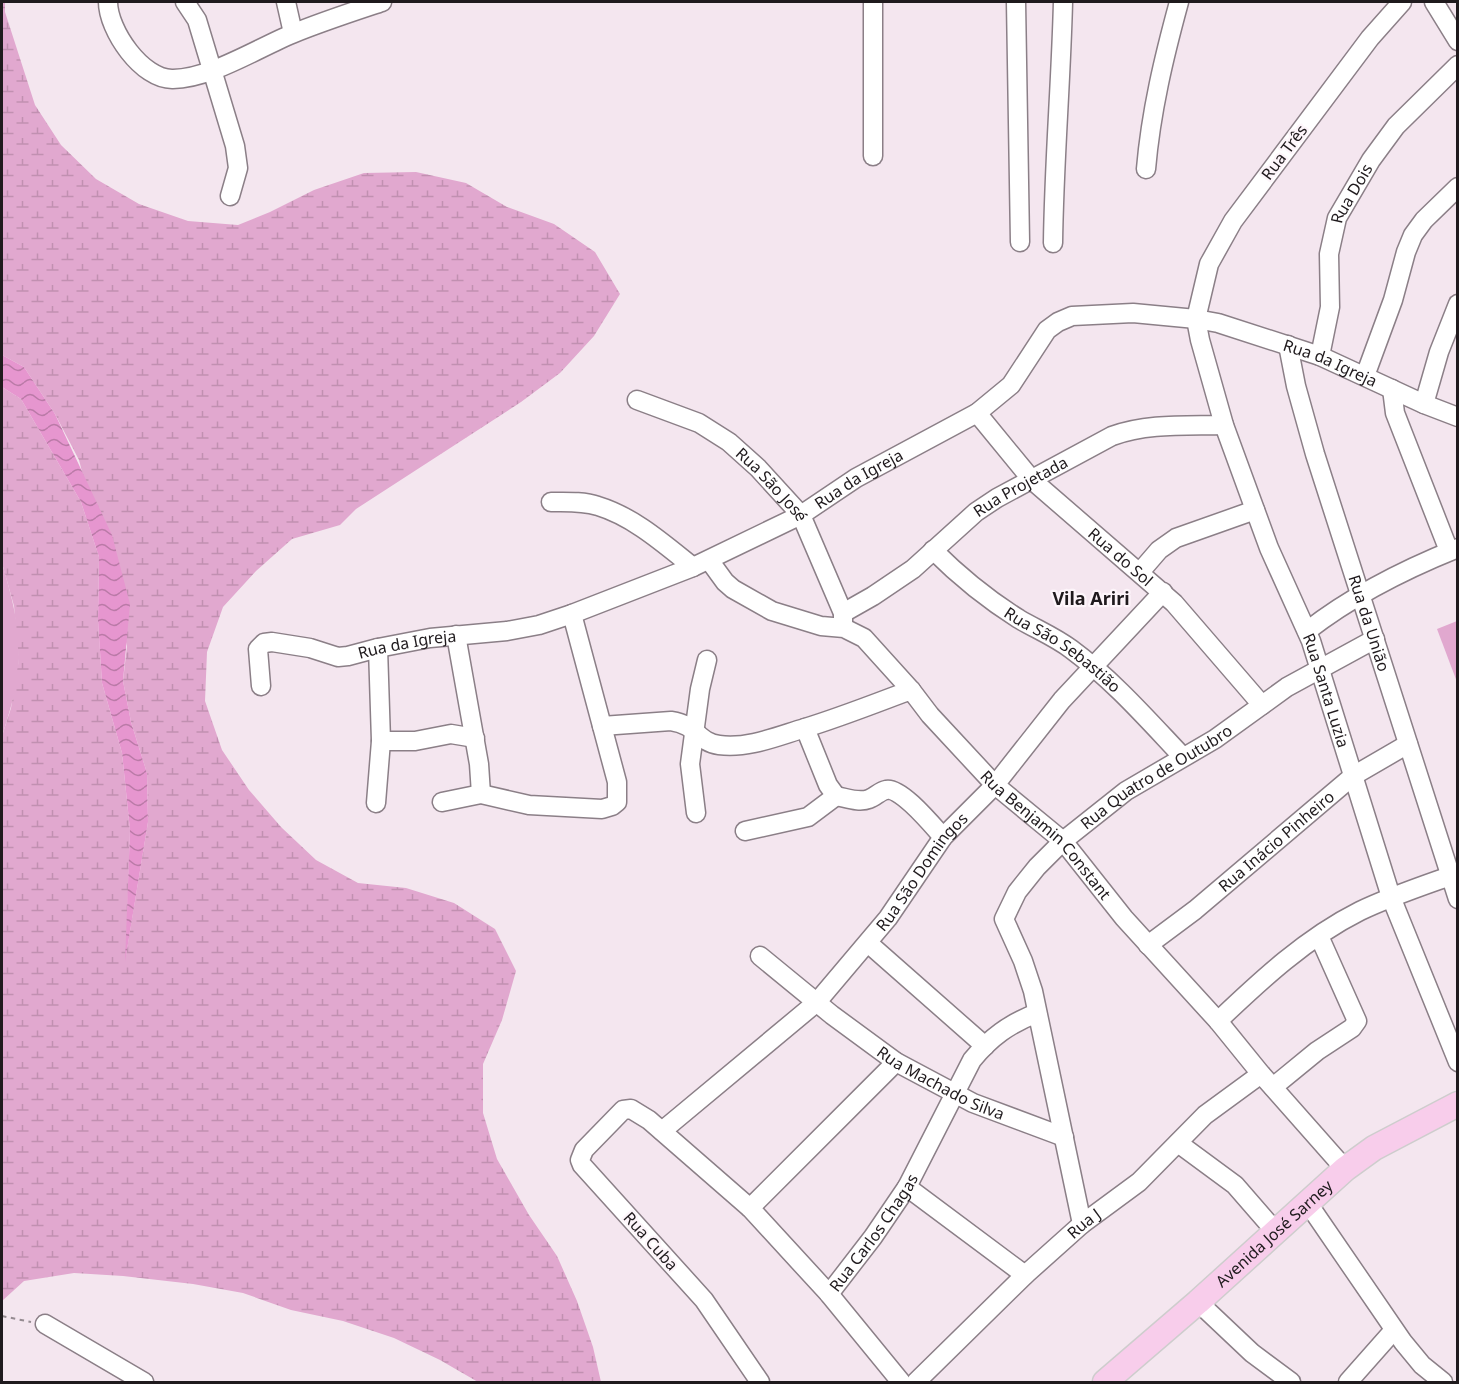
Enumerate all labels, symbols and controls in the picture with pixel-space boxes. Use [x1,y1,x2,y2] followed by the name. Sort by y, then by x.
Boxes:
[1256,120,1312,184] street label: Rua Três
[1325,160,1377,225] street label: Rua Dois
[1280,334,1381,392] street label: Rua da Igreja
[731,442,813,524] street label: Rua São José
[810,444,907,514] street label: Rua da Igreja
[969,451,1072,522] street label: Rua Projetada
[1083,523,1158,591] street label: Rua do Sol
[1344,572,1395,674] street label: Rua da União
[1052,586,1130,610] district label: Vila Ariri
[1000,601,1126,697] street label: Rua São Sebastião
[355,625,457,664] street label: Rua da Igreja
[1298,630,1355,750] street label: Rua Santa Luzia
[1076,719,1236,834] street label: Rua Quatro de Outubro
[976,765,1116,904] street label: Rua Benjamin Constant
[1213,786,1339,897] street label: Rua Inácio Pinheiro
[871,808,972,936] street label: Rua São Domingos
[873,1041,1008,1125] street label: Rua Machado Silva
[824,1170,923,1296] street label: Rua Carlos Chagas
[1211,1174,1338,1292] street label: Avenida José Sarney
[1062,1203,1105,1243] street label: Rua J
[619,1207,683,1275] street label: Rua Cuba

